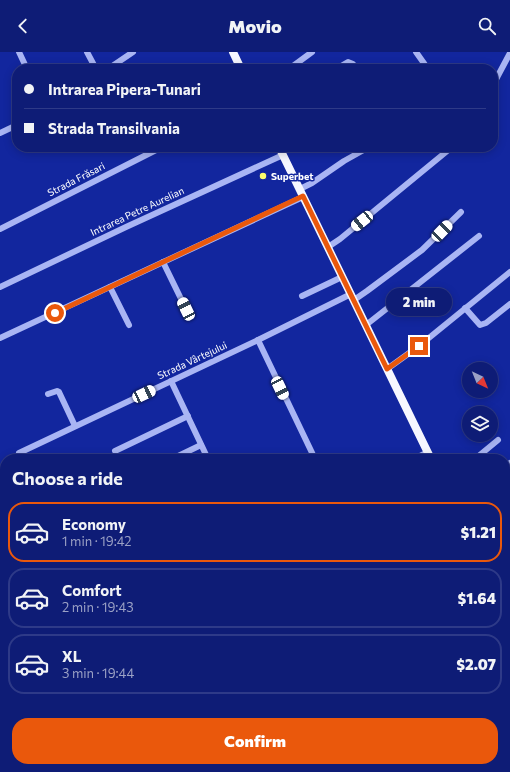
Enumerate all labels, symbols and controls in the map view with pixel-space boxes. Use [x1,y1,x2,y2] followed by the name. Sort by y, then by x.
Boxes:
[12,15,34,37] icon: back
[228,15,282,37] text: Movio
[476,15,498,37] icon: search
[48,80,201,98] text: Intrarea Pipera-Tunari
[48,119,180,137] text: Strada Transilvania
[45,159,107,199] street label: Strada Frăsari
[271,170,313,182] place label: Superbet
[258,171,268,181] marker: Superbet
[88,184,186,238] street label: Intrarea Petre Aurelian
[349,209,375,233] car
[429,218,455,244] car
[386,288,452,316] callout: 2 min
[403,294,435,310] text: 2 min
[175,296,197,322] car
[46,304,64,322] route start
[410,337,428,355] route end
[155,339,229,381] street label: Strada Vârtejului
[462,362,498,398] north arrow
[462,362,498,442] map controls
[269,375,291,401] car
[131,383,157,405] car
[462,406,498,442] button: layers
[12,467,123,489] text: Choose a ride
[14,514,50,550] icon: car
[62,515,126,533] text: Economy
[460,523,496,541] text: $1.21
[62,533,132,549] text: 1 min · 19:42
[14,580,50,616] icon: car
[62,581,122,599] text: Comfort
[458,589,496,607] text: $1.64
[62,599,134,615] text: 2 min · 19:43
[14,646,50,682] icon: car
[62,647,81,665] text: XL
[456,655,496,673] text: $2.07
[62,665,134,681] text: 3 min · 19:44
[12,718,498,764] button: Confirm

